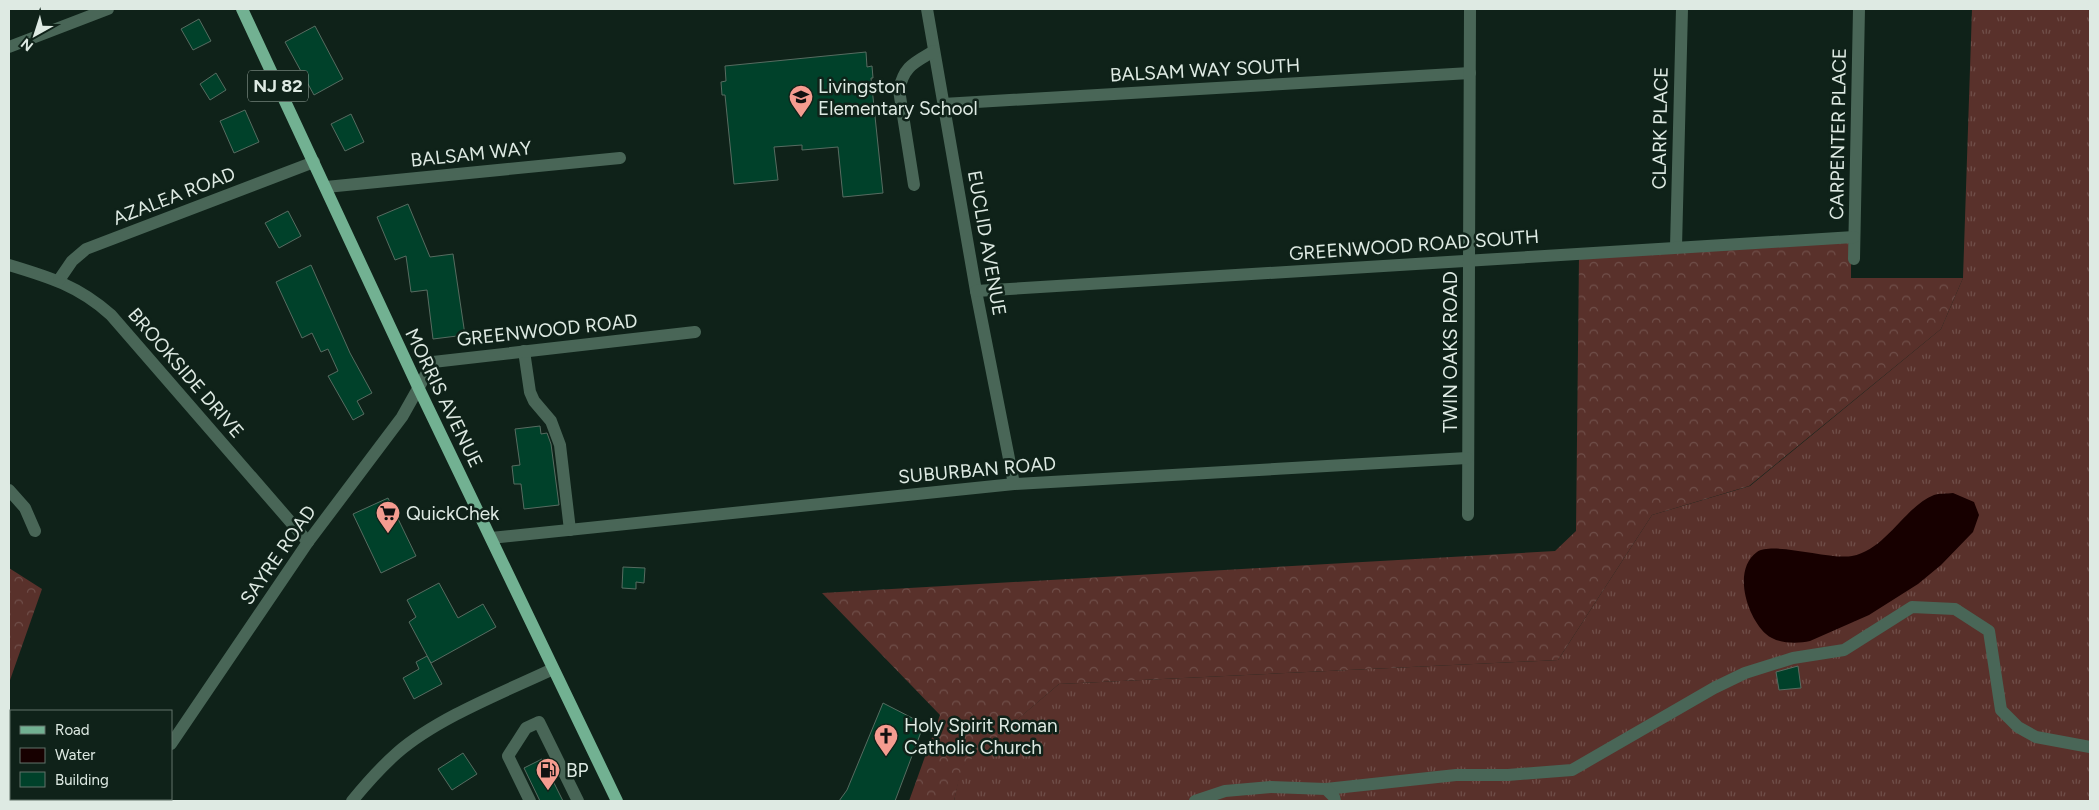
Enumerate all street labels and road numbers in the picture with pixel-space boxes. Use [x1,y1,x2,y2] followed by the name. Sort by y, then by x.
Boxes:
[1825,48,1851,220] street label: CARPENTER PLACE
[1109,54,1301,86] street label: BALSAM WAY SOUTH
[1647,66,1673,190] street label: CLARK PLACE
[248,70,308,102] road number: NJ 82
[409,136,533,172] street label: BALSAM WAY
[110,162,238,230] street label: AZALEA ROAD
[963,169,1011,317] street label: EUCLID AVENUE
[1288,225,1540,265] street label: GREENWOOD ROAD SOUTH
[1439,271,1462,433] street label: TWIN OAKS ROAD
[123,303,249,443] street label: BROOKSIDE DRIVE
[455,309,639,351] street label: GREENWOOD ROAD
[400,325,488,471] street label: MORRIS AVENUE
[897,452,1057,488] street label: SUBURBAN ROAD
[235,501,321,609] street label: SAYRE ROAD

